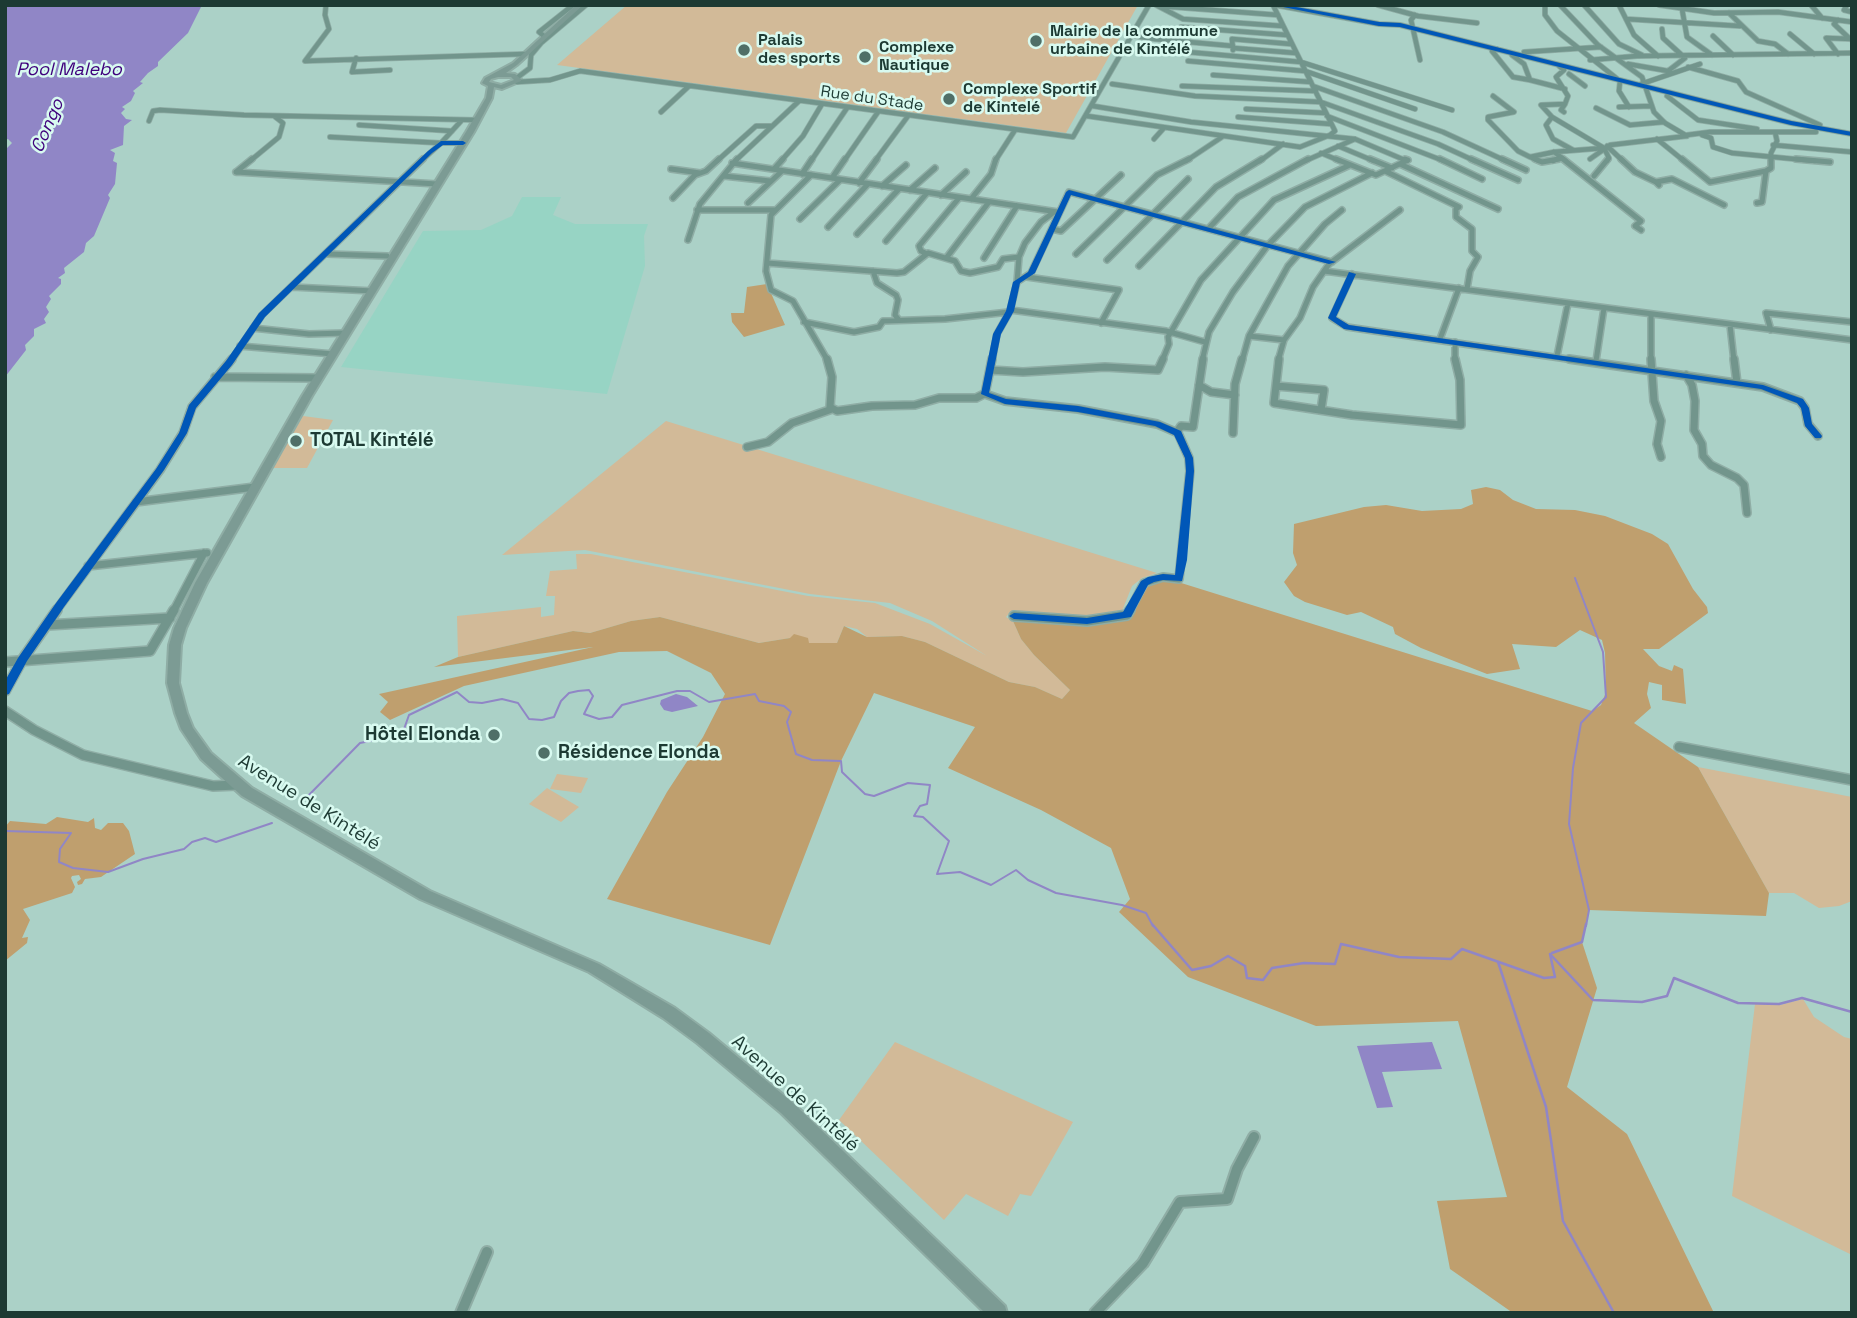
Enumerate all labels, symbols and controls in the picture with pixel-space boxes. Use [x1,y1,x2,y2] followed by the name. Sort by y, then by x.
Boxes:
[1050,22,1218,60] place label: Mairie de la commune urbaine de Kintélé
[758,31,840,69] place label: Palais des sports
[1028,33,1044,49] marker: Mairie de la commune urbaine de Kintélé
[879,38,954,76] place label: Complexe Nautique
[736,42,752,58] marker: Palais des sports
[857,49,873,65] marker: Complexe Nautique
[16,59,122,81] water label: Pool Malebo
[963,80,1097,118] place label: Complexe Sportif de Kintelé
[819,82,925,116] street label: Rue du Stade
[941,91,957,107] marker: Complexe Sportif de Kintelé
[27,96,69,156] water label: Congo
[310,430,434,452] place label: TOTAL Kintélé
[288,433,304,449] marker: TOTAL Kintélé
[365,724,480,746] place label: Hôtel Elonda
[486,727,502,743] marker: Hôtel Elonda
[558,742,720,764] place label: Résidence Elonda
[536,745,552,761] marker: Résidence Elonda
[234,750,384,856] street label: Avenue de Kintélé
[727,1031,863,1157] street label: Avenue de Kintélé

